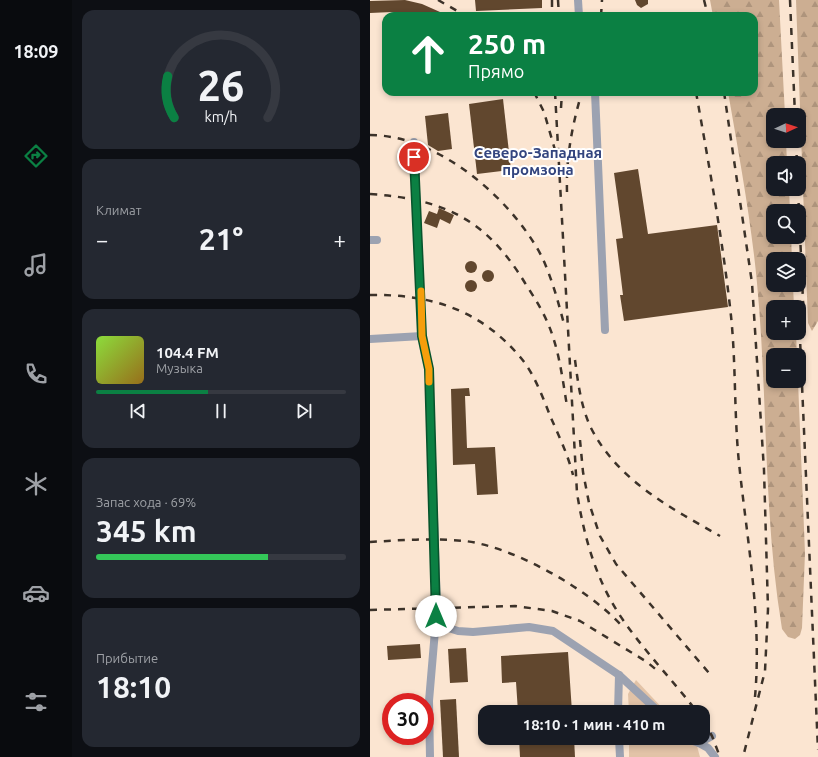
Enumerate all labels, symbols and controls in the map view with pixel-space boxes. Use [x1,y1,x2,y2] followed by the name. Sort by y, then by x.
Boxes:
[402,28,454,80] icon: ahead
[468,28,546,59] text: 250 m
[13,41,59,61] text: 18:09
[468,61,524,81] text: Прямо
[198,62,244,109] text: 26
[205,108,237,124] text: km/h
[766,108,806,148] north arrow
[766,108,806,388] map controls
[397,140,431,174] pin
[22,142,50,170] icon: directions
[474,144,602,178] district label: Северо-Западная промзона
[403,146,425,168] icon: arrive
[766,156,806,196] button: sound
[96,203,141,217] text: Климат
[766,204,806,244] button: search
[199,222,243,256] text: 21°
[96,227,108,252] text: −
[334,227,346,252] text: +
[22,251,50,279] icon: music
[766,252,806,292] button: layers
[766,300,806,340] button: +
[156,344,219,361] text: 104.4 FM
[766,348,806,388] button: −
[22,360,50,388] icon: phone
[156,361,203,375] text: Музыка
[127,400,149,422] icon: previous
[210,400,232,422] icon: pause
[293,400,315,422] icon: next
[22,470,50,498] icon: climate
[96,495,196,509] text: Запас хода · 69%
[96,514,197,548] text: 345 km
[22,579,50,607] icon: car
[415,595,457,637] position arrow
[96,651,158,665] text: Прибытие
[96,670,171,704] text: 18:10
[22,688,50,716] icon: filters
[382,693,434,745] speed limit sign: 30
[523,716,665,733] text: 18:10 · 1 мин · 410 m

